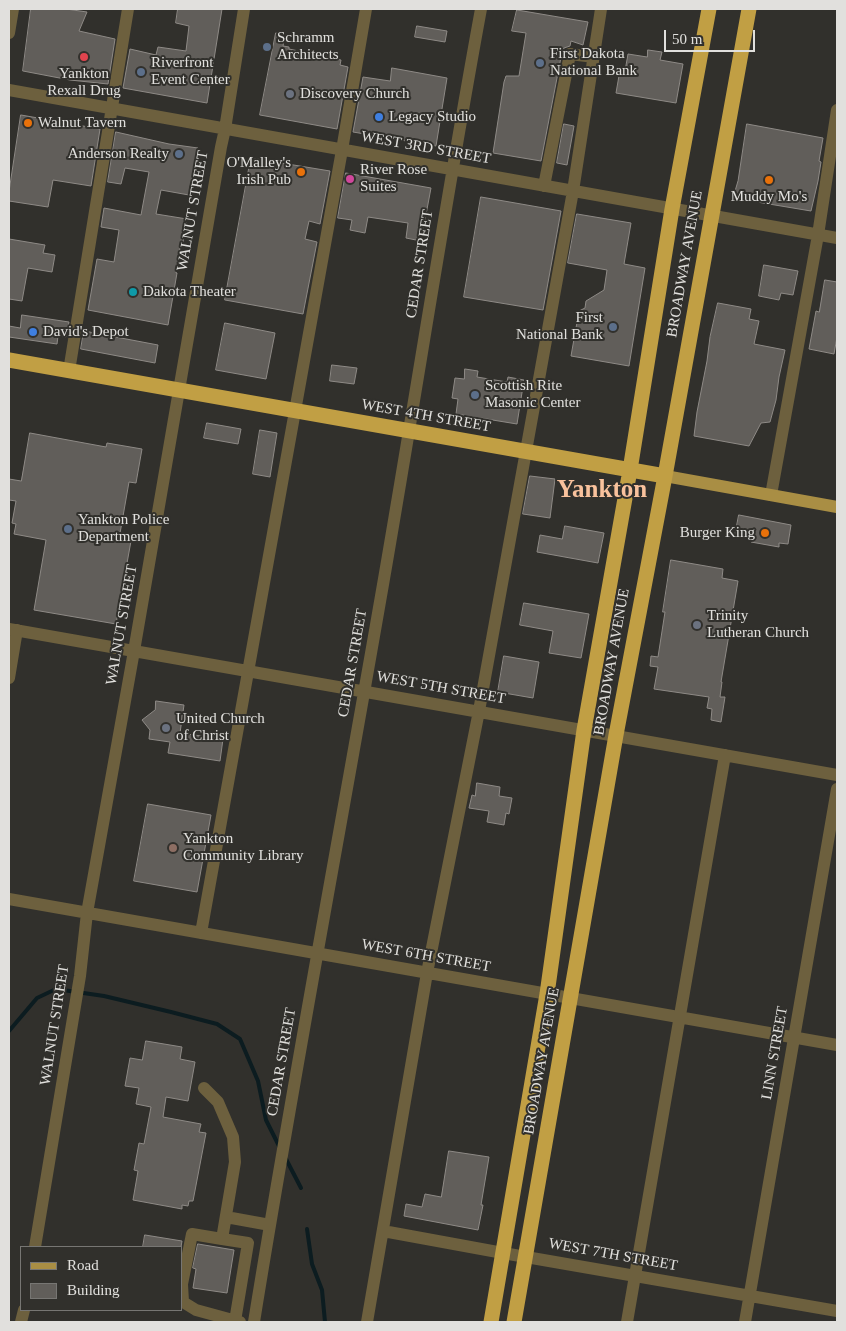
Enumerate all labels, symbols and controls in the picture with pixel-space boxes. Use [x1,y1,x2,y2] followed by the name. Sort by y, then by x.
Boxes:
[666,20,757,52] scale bar
[277,29,339,64] place label: Schramm Architects
[672,31,702,47] text: 50 m
[261,41,273,53] marker: Schramm Architects
[550,45,637,80] place label: First Dakota National Bank
[78,51,90,63] marker: Yankton Rexall Drug
[151,54,230,89] place label: Riverfront Event Center
[534,57,546,69] marker: First Dakota National Bank
[47,65,121,100] place label: Yankton Rexall Drug
[135,66,147,78] marker: Riverfront Event Center
[300,85,410,103] place label: Discovery Church
[284,88,296,100] marker: Discovery Church
[389,108,476,126] place label: Legacy Studio
[373,111,385,123] marker: Legacy Studio
[38,114,126,132] place label: Walnut Tavern
[22,117,34,129] marker: Walnut Tavern
[360,128,492,168] street label: WEST 3RD STREET
[68,145,169,163] place label: Anderson Realty
[173,148,185,160] marker: Anderson Realty
[174,149,212,273] street label: WALNUT STREET
[226,154,291,189] place label: O'Malley's Irish Pub
[360,161,427,196] place label: River Rose Suites
[295,166,307,178] marker: O'Malley's Irish Pub
[344,173,356,185] marker: River Rose Suites
[763,174,775,186] marker: Muddy Mo's
[731,188,807,206] place label: Muddy Mo's
[663,189,707,339] street label: BROADWAY AVENUE
[403,208,437,320] street label: CEDAR STREET
[143,283,236,301] place label: Dakota Theater
[127,286,139,298] marker: Dakota Theater
[516,309,603,344] place label: First National Bank
[607,321,619,333] marker: First National Bank
[43,323,129,341] place label: David's Depot
[27,326,39,338] marker: David's Depot
[485,377,580,412] place label: Scottish Rite Masonic Center
[469,389,481,401] marker: Scottish Rite Masonic Center
[360,396,492,436] street label: WEST 4TH STREET
[557,476,647,506] district label: Yankton
[78,511,169,546] place label: Yankton Police Department
[62,523,74,535] marker: Yankton Police Department
[680,524,755,542] place label: Burger King
[759,527,771,539] marker: Burger King
[103,563,141,687] street label: WALNUT STREET
[590,587,634,737] street label: BROADWAY AVENUE
[335,607,371,719] street label: CEDAR STREET
[707,607,809,642] place label: Trinity Lutheran Church
[691,619,703,631] marker: Trinity Lutheran Church
[375,668,507,708] street label: WEST 5TH STREET
[176,710,265,745] place label: United Church of Christ
[160,722,172,734] marker: United Church of Christ
[183,830,303,865] place label: Yankton Community Library
[167,842,179,854] marker: Yankton Community Library
[360,936,492,976] street label: WEST 6TH STREET
[37,963,73,1087] street label: WALNUT STREET
[520,986,564,1136] street label: BROADWAY AVENUE
[758,1005,792,1101] street label: LINN STREET
[264,1006,300,1118] street label: CEDAR STREET
[547,1235,679,1275] street label: WEST 7TH STREET
[20,1246,182,1311] legend
[67,1257,99,1273] text: Road
[67,1282,120,1298] text: Building

